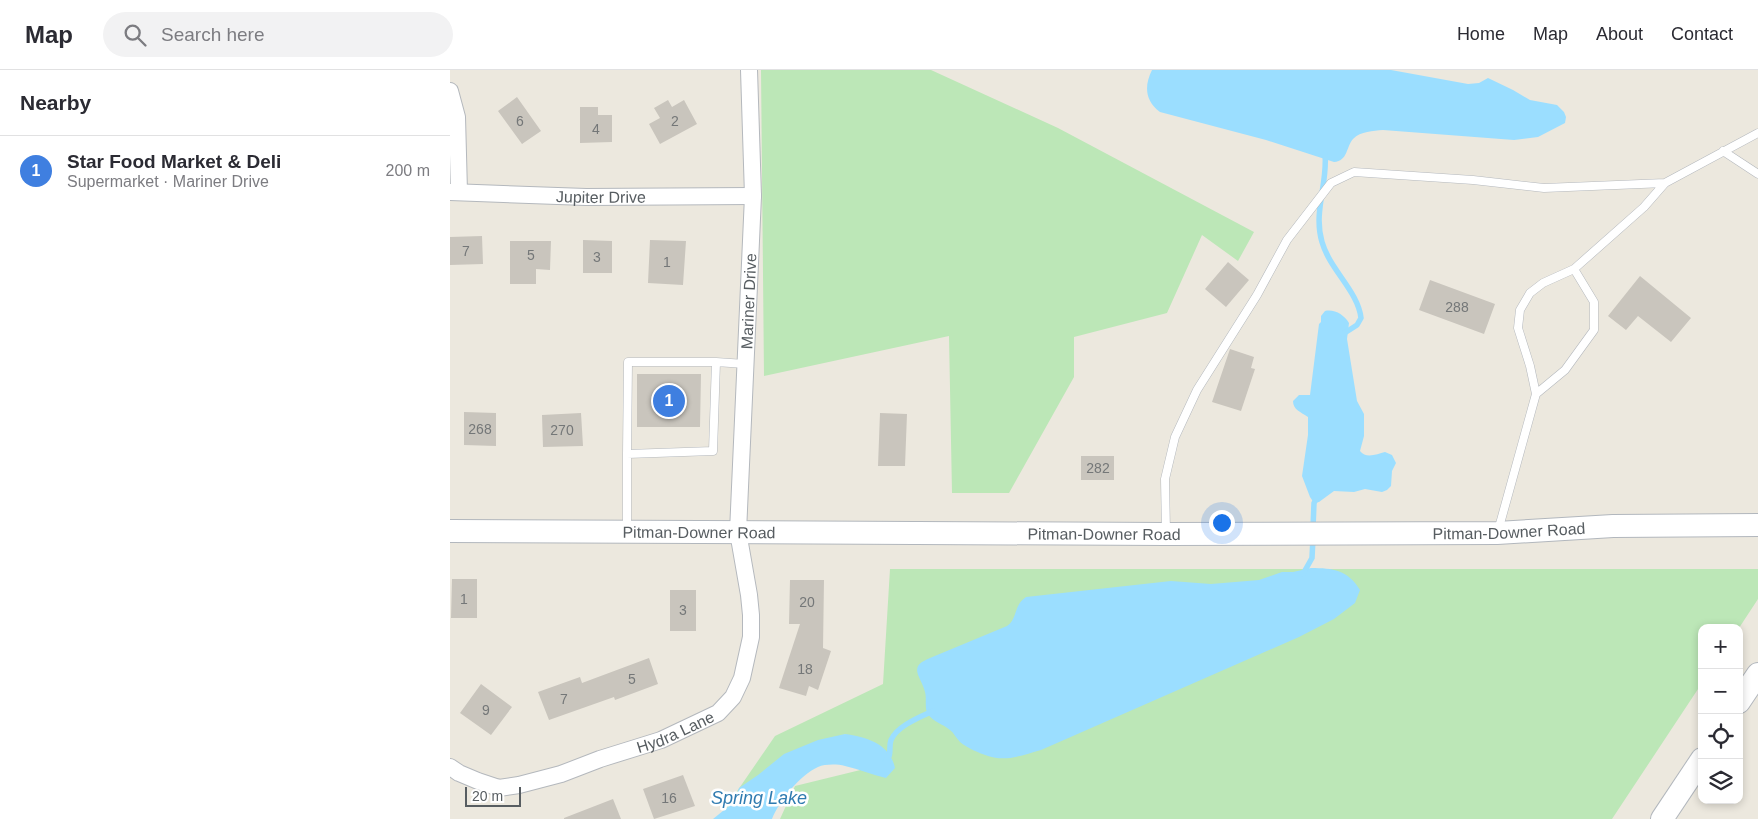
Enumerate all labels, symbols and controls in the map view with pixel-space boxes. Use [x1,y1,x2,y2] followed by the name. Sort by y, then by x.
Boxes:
[103,12,453,57] search box
[25,21,73,48] text: Map
[121,21,149,49] icon: search
[161,24,265,45] text: Search here
[1457,24,1505,44] text: Home
[1533,24,1568,44] text: Map
[1596,24,1643,44] text: About
[1671,24,1733,44] text: Contact
[20,91,91,114] text: Nearby
[516,113,524,129] house number: 6
[671,113,679,129] house number: 2
[592,121,600,137] house number: 4
[67,151,281,172] text: Star Food Market & Deli
[32,162,40,179] text: 1
[386,162,430,179] text: 200 m
[67,173,269,190] text: Supermarket · Mariner Drive
[556,188,646,206] street label: Jupiter Drive
[462,243,470,259] house number: 7
[527,247,535,263] house number: 5
[593,249,601,265] house number: 3
[738,253,759,350] street label: Mariner Drive
[663,254,671,270] house number: 1
[1445,299,1469,315] house number: 288
[653,382,685,420] pin: 1
[468,421,492,437] house number: 268
[550,422,574,438] house number: 270
[1086,460,1110,476] house number: 282
[1209,510,1235,536] your location
[1432,520,1586,542] street label: Pitman-Downer Road
[622,524,776,541] street label: Pitman-Downer Road
[1027,525,1181,543] street label: Pitman-Downer Road
[460,591,468,607] house number: 1
[799,594,815,610] house number: 20
[679,602,687,618] house number: 3
[1698,624,1743,804] map controls
[1698,624,1743,669] button: +
[797,661,813,677] house number: 18
[1698,669,1743,714] button: −
[628,671,636,687] house number: 5
[560,691,568,707] house number: 7
[482,702,490,718] house number: 9
[634,708,717,756] street label: Hydra Lane
[1698,714,1743,759] button: locate
[1698,759,1743,804] button: layers
[465,784,521,807] scale bar
[472,788,503,804] text: 20 m
[711,788,807,808] water label: Spring Lake
[661,790,677,806] house number: 16

